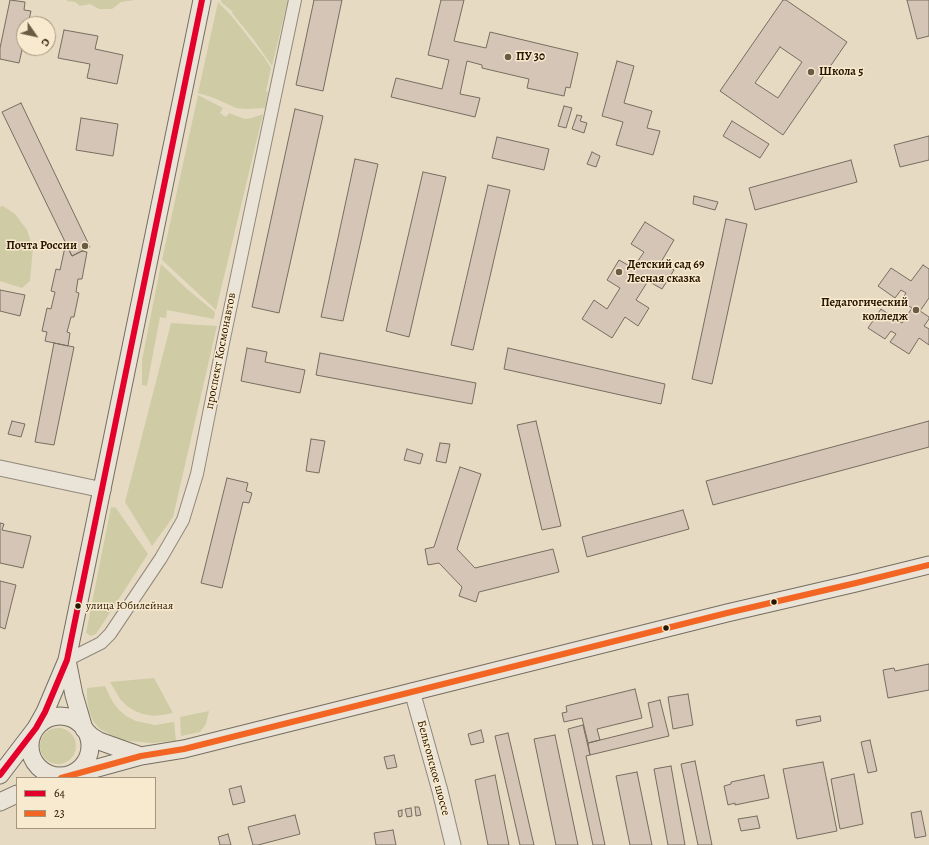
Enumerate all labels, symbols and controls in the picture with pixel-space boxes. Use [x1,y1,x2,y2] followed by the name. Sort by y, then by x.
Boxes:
[16,16,56,56] north arrow
[37,35,54,49] text: С
[516,50,545,64] place label: ПУ 30
[503,52,513,62] marker: ПУ 30
[819,65,863,79] place label: Школа 5
[806,67,816,77] marker: Школа 5
[6,239,77,253] place label: Почта России
[80,241,90,251] marker: Почта России
[627,258,704,286] place label: Детский сад 69 Лесная сказка
[614,267,624,277] marker: Детский сад 69 Лесная сказка
[203,291,239,411] street label: проспект Космонавтов
[821,296,908,324] place label: Педагогический колледж
[911,305,921,315] marker: Педагогический колледж
[769,597,779,607] unlabelled marker
[86,599,173,613] place label: улица Юбилейная
[73,601,83,611] marker: улица Юбилейная
[661,623,671,633] unlabelled marker
[413,719,453,817] street label: Бельгопское шоссе
[16,777,156,829] legend
[54,785,65,801] text: 64
[54,805,65,821] text: 23

